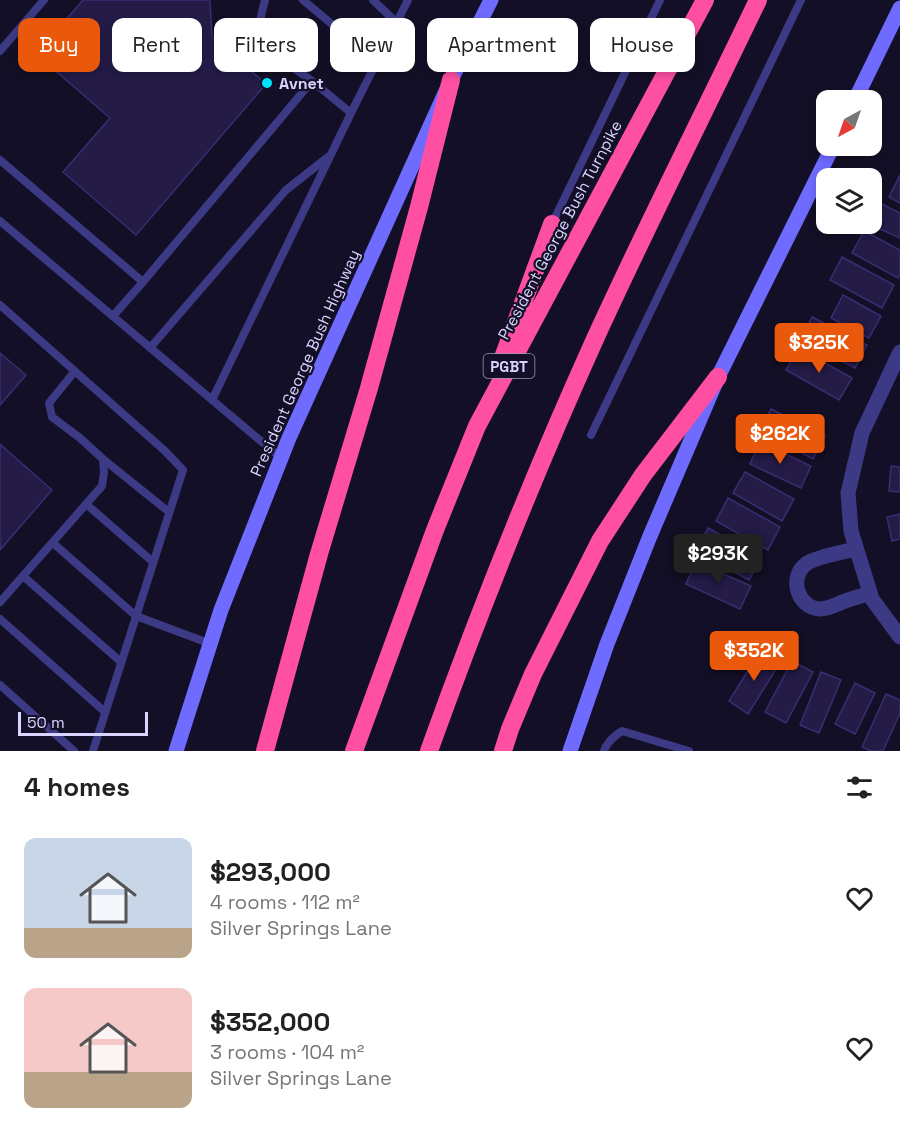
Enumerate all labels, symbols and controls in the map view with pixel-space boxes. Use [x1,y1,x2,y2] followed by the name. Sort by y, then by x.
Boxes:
[18,18,100,72] chip: Buy
[112,18,202,72] chip: Rent
[214,18,318,72] chip: Filters
[330,18,415,72] chip: New
[427,18,578,72] chip: Apartment
[590,18,695,72] chip: House
[279,73,324,94] place label: Avnet
[260,76,274,90] marker: Avnet
[816,90,882,156] north arrow
[816,90,882,234] map controls
[493,117,627,343] street label: President George Bush Turnpike
[816,168,882,234] button: layers
[245,246,365,480] street label: President George Bush Highway
[777,323,861,374] pin: $325K
[789,329,849,355] text: $325K
[484,354,534,378] road number: PGBT
[738,414,822,465] pin: $262K
[750,420,810,446] text: $262K
[676,534,760,585] pin: $293K
[688,540,748,566] text: $293K
[712,631,796,682] pin: $352K
[724,637,784,663] text: $352K
[18,709,148,736] scale bar
[27,712,65,733] text: 50 m
[24,770,130,804] text: 4 homes
[843,771,876,804] icon: filters
[210,855,331,889] text: $293,000
[72,862,144,934] icon: home
[843,882,876,915] icon: heart
[210,889,360,915] text: 4 rooms · 112 m²
[210,915,392,941] text: Silver Springs Lane
[210,1005,330,1039] text: $352,000
[72,1012,144,1084] icon: home
[843,1032,876,1065] icon: heart
[210,1039,364,1065] text: 3 rooms · 104 m²
[210,1065,392,1091] text: Silver Springs Lane

